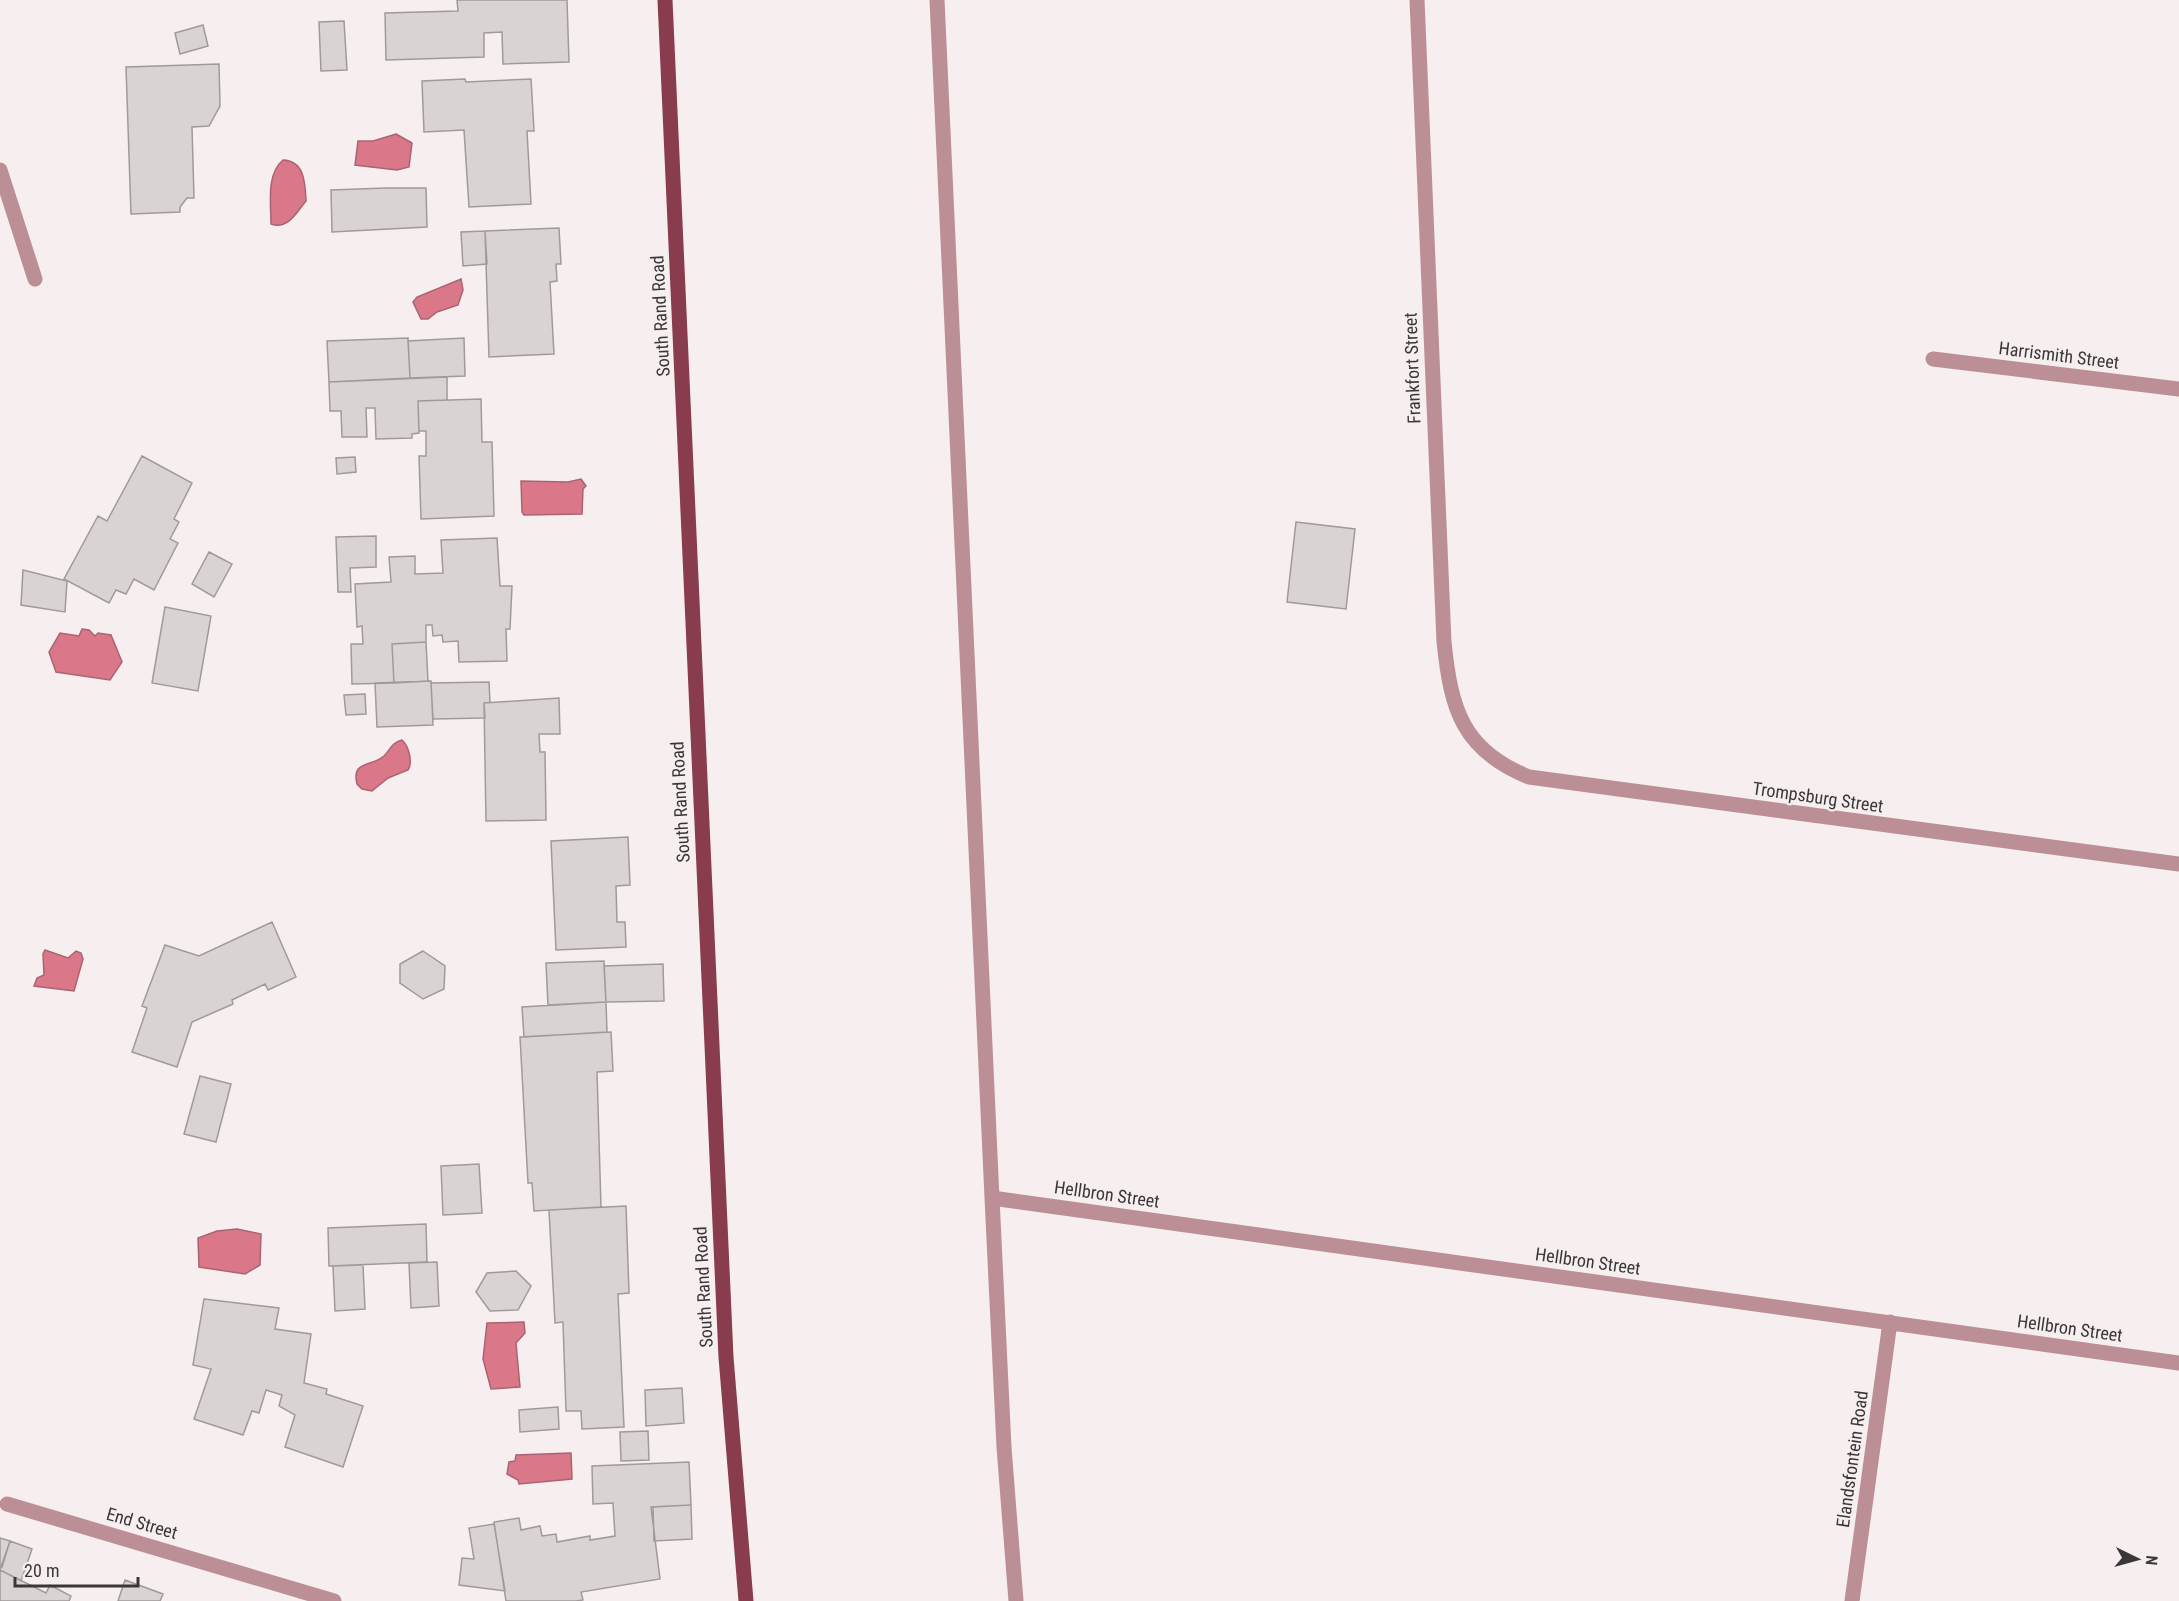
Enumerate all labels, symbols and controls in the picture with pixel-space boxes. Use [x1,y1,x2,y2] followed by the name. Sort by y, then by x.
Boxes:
[646,255,674,377] street label: South Rand Road
[1400,312,1424,424] street label: Frankfort Street
[1998,337,2120,373] street label: Harrismith Street
[666,741,694,863] street label: South Rand Road
[1751,777,1885,817] street label: Trompsburg Street
[1053,1176,1161,1212] street label: Hellbron Street
[689,1226,717,1348] street label: South Rand Road
[1534,1243,1642,1279] street label: Hellbron Street
[2016,1310,2124,1346] street label: Hellbron Street
[1832,1389,1872,1529] street label: Elandsfontein Road
[104,1503,180,1543] street label: End Street
[2107,1529,2167,1589] north arrow
[15,1550,138,1588] scale bar
[2142,1555,2161,1566] text: N
[24,1560,59,1581] text: 20 m

